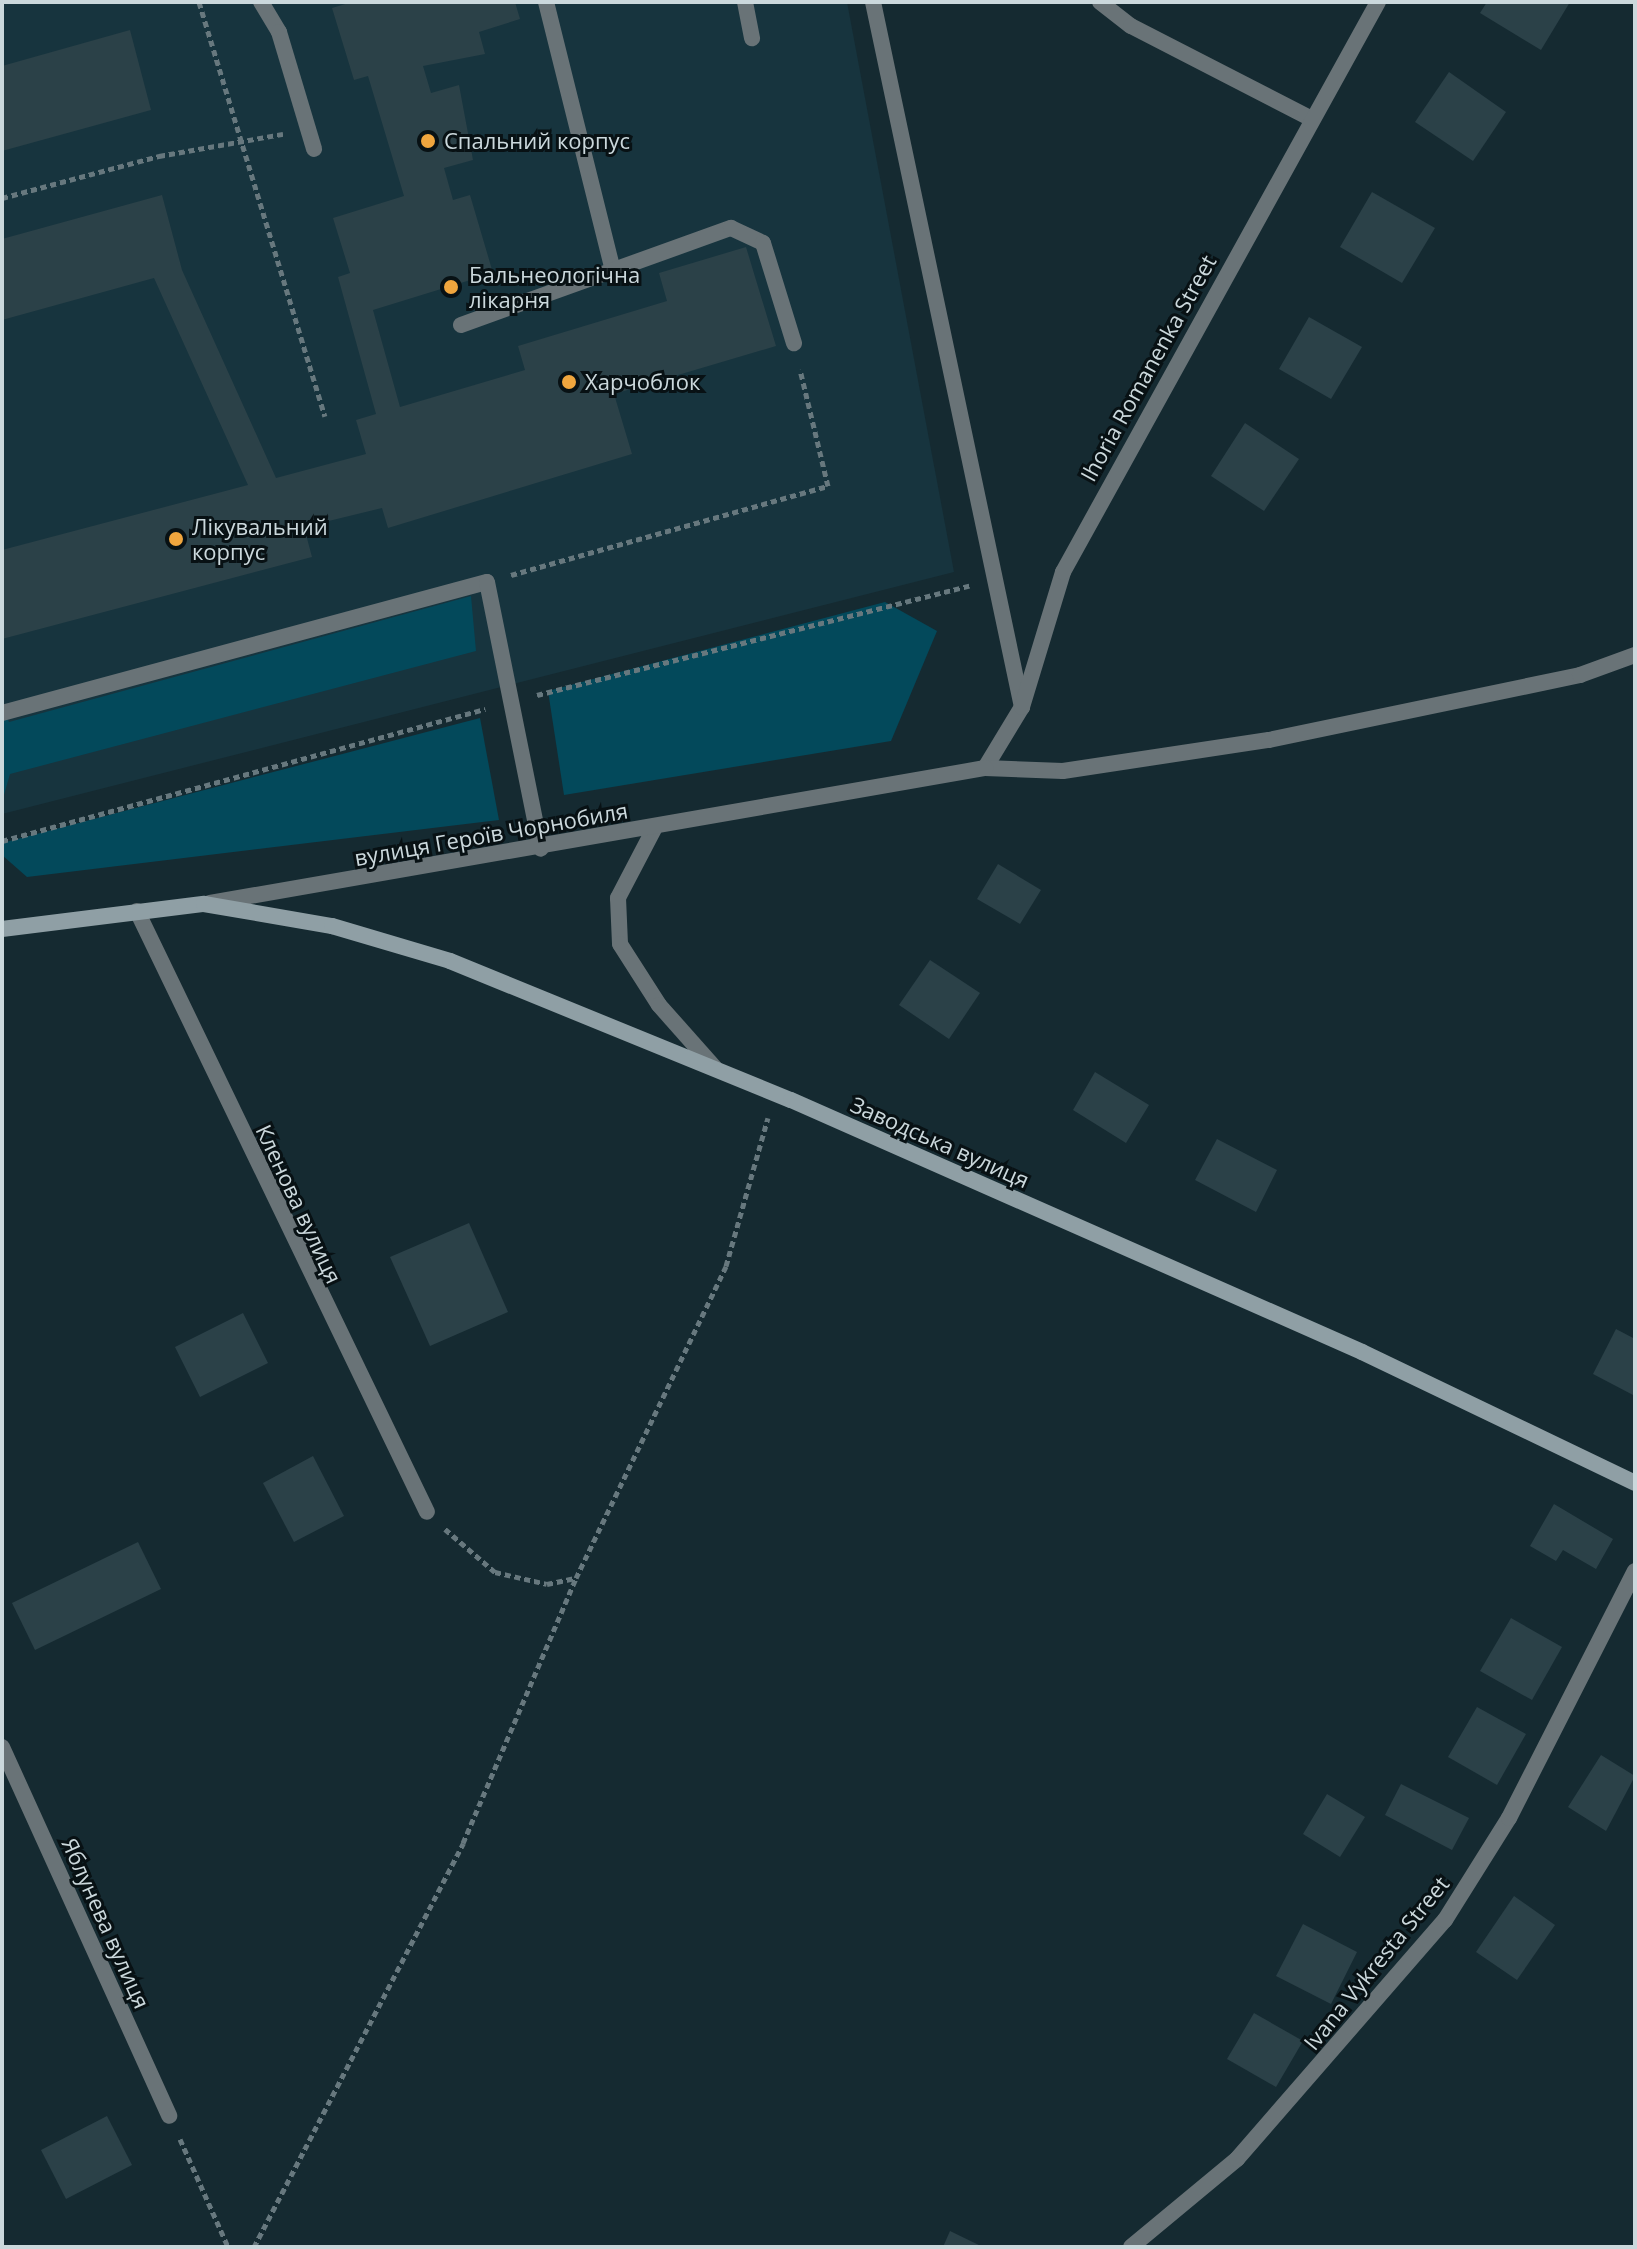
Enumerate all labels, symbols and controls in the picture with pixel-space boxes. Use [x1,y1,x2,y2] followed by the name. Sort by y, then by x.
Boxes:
[444,128,630,154] place label: Спальний корпус
[419,132,437,150] marker: Спальний корпус
[1075,250,1221,486] street label: Ihoria Romanenka Street
[469,261,640,312] place label: Бальнеологічна лікарня
[440,276,462,298] marker: Бальнеологічна лікарня
[585,369,700,395] place label: Харчоблок
[560,373,578,391] marker: Харчоблок
[192,513,328,564] place label: Лікувальний корпус
[167,530,185,548] marker: Лікувальний корпус
[352,797,630,871] street label: вулиця Героїв Чорнобиля
[847,1091,1033,1193] street label: Заводська вулиця
[251,1120,347,1288] street label: Кленова вулиця
[57,1834,155,2012] street label: Яблунева вулиця
[1298,1871,1454,2055] street label: Ivana Vykresta Street

